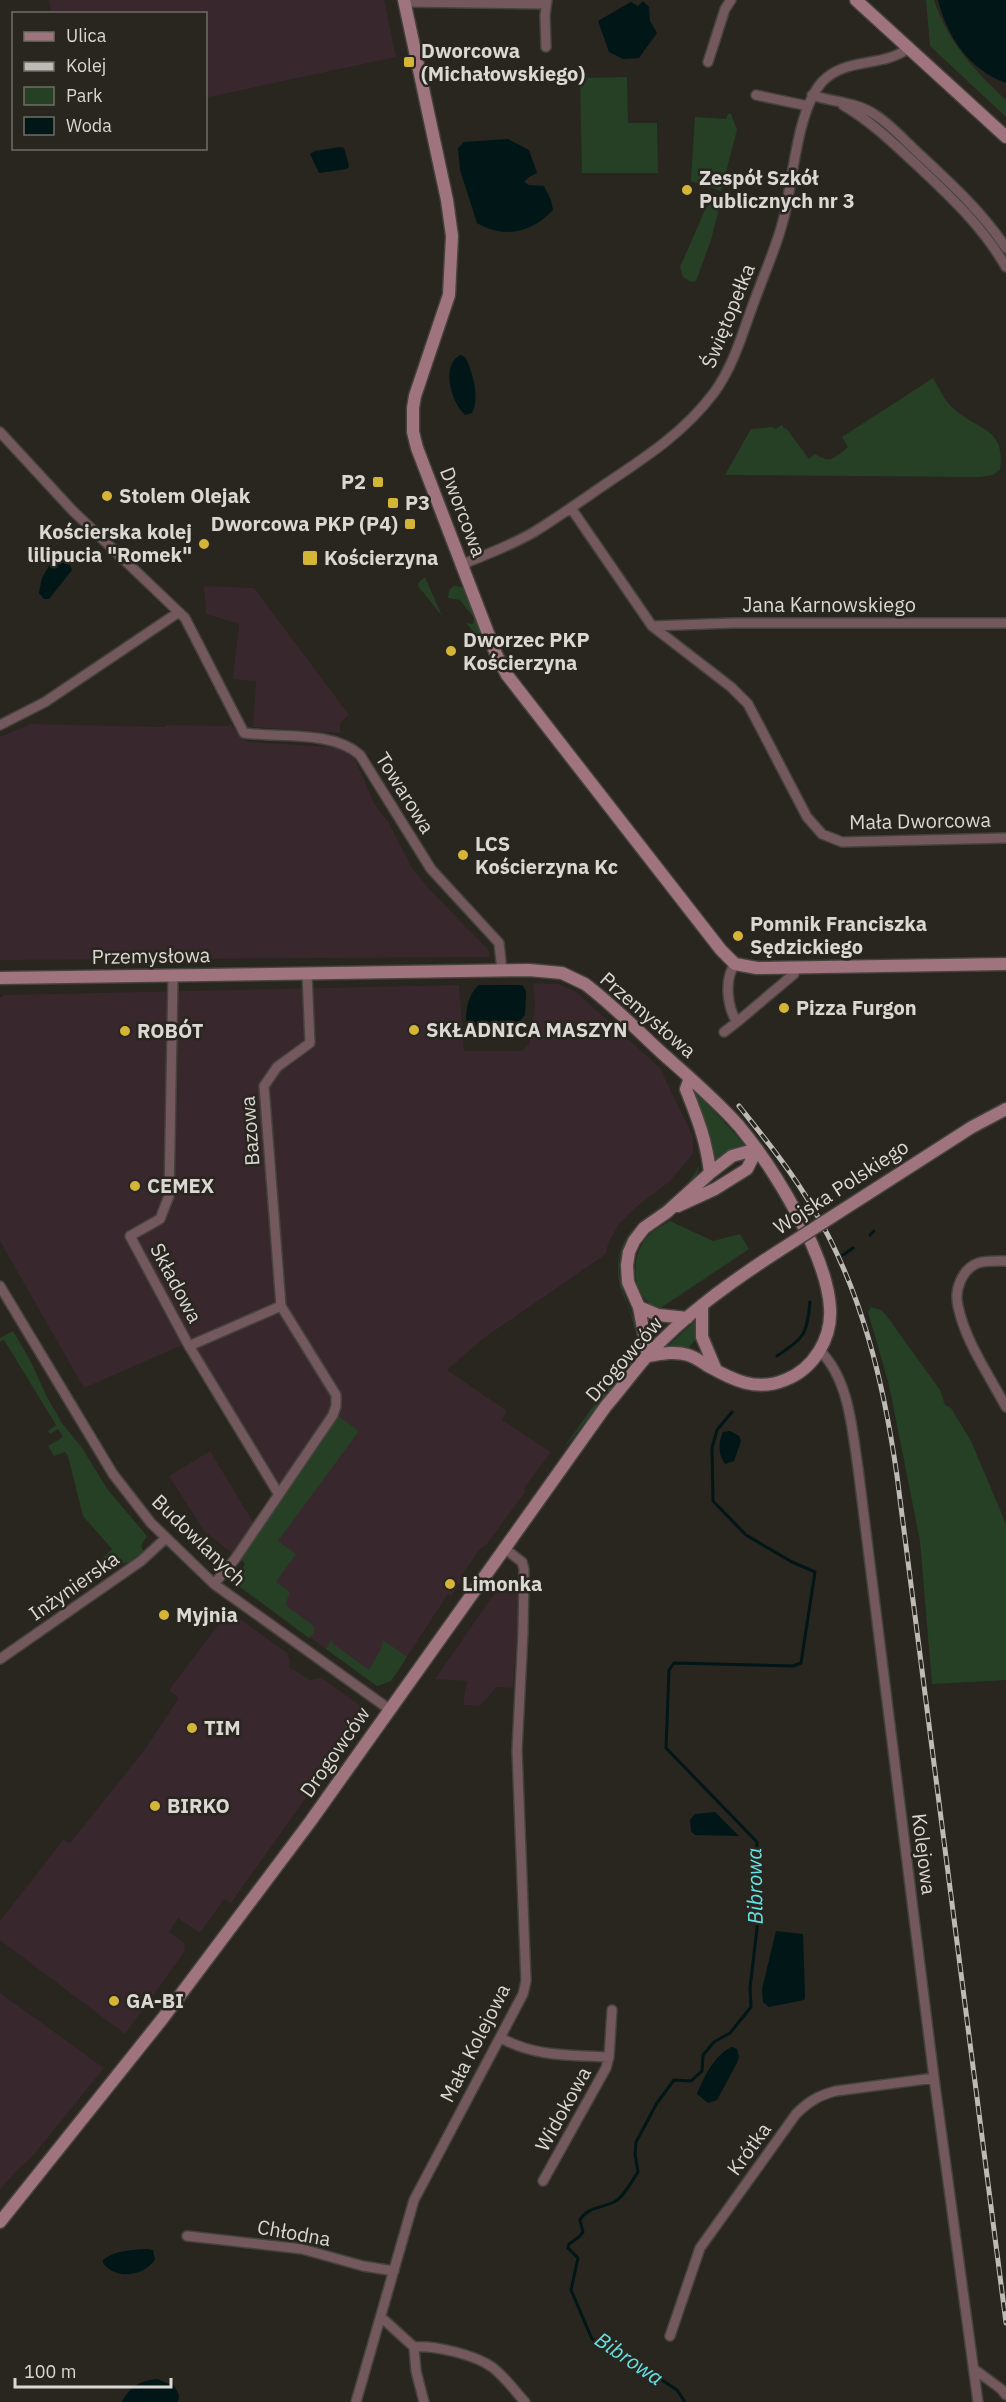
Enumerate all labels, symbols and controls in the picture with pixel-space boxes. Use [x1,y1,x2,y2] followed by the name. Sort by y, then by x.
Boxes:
[12,12,207,150] legend
[66,24,107,47] text: Ulica
[421,37,585,87] place label: Dworcowa (Michałowskiego)
[66,54,106,77] text: Kolej
[402,55,416,69] marker: Dworcowa (Michałowskiego)
[66,84,103,107] text: Park
[66,114,112,137] text: Woda
[699,164,855,214] place label: Zespół Szkół Publicznych nr 3
[680,183,694,197] marker: Zespół Szkół Publicznych nr 3
[694,259,761,372] street label: Świętopełka
[434,463,493,561] street label: Dworcowa
[341,468,366,495] place label: P2
[371,475,385,489] marker: P2
[119,482,251,509] place label: Stolem Olejak
[100,489,114,503] marker: Stolem Olejak
[405,489,430,516] place label: P3
[386,496,400,510] marker: P3
[211,510,398,537] place label: Dworcowa PKP (P4)
[403,517,417,531] marker: Dworcowa PKP (P4)
[27,518,192,568] place label: Kościerska kolej lilipucia "Romek"
[197,537,211,551] marker: Kościerska kolej lilipucia "Romek"
[324,544,439,571] place label: Kościerzyna
[301,549,319,567] marker: Kościerzyna
[742,591,916,618] street label: Jana Karnowskiego
[463,626,590,676] place label: Dworzec PKP Kościerzyna
[444,644,458,658] marker: Dworzec PKP Kościerzyna
[370,747,441,839] street label: Towarowa
[849,806,991,835] street label: Mała Dworcowa
[475,830,618,880] place label: LCS Kościerzyna Kc
[456,848,470,862] marker: LCS Kościerzyna Kc
[750,910,927,960] place label: Pomnik Franciszka Sędzickiego
[731,929,745,943] marker: Pomnik Franciszka Sędzickiego
[91,941,211,970] street label: Przemysłowa
[595,965,702,1064] street label: Przemysłowa
[796,994,917,1021] place label: Pizza Furgon
[777,1001,791,1015] marker: Pizza Furgon
[426,1016,628,1043] place label: SKŁADNICA MASZYN
[137,1017,204,1044] place label: ROBÓT
[407,1023,421,1037] marker: SKŁADNICA MASZYN
[118,1024,132,1038] marker: ROBÓT
[234,1095,265,1167] street label: Bazowa
[768,1133,913,1240] street label: Wojska Polskiego
[147,1172,215,1199] place label: СEMEX
[128,1179,142,1193] marker: СEMEX
[144,1238,209,1328] street label: Składowa
[579,1310,668,1407] street label: Drogowców
[146,1488,252,1591] street label: Budowlanych
[23,1544,124,1627] street label: Inżynierska
[462,1570,542,1597] place label: Limonka
[443,1577,457,1591] marker: Limonka
[176,1601,238,1628] place label: Myjnia
[157,1608,171,1622] marker: Myjnia
[293,1701,376,1802] street label: Drogowców
[204,1714,241,1741] place label: TIM
[185,1721,199,1735] marker: TIM
[167,1792,230,1819] place label: BIRKO
[148,1799,162,1813] marker: BIRKO
[906,1812,943,1896] street label: Kolejowa
[739,1847,769,1925] water label: Bibrowa
[433,1979,516,2107] street label: Mała Kolejowa
[126,1987,184,2014] place label: GA-BI
[107,1994,121,2008] marker: GA-BI
[528,2061,597,2156] street label: Widokowa
[720,2117,777,2181] street label: Krótka
[255,2213,333,2252] street label: Chłodna
[590,2325,669,2391] water label: Bibrowa
[15,2351,171,2389] scale bar
[24,2360,76,2383] text: 100 m

